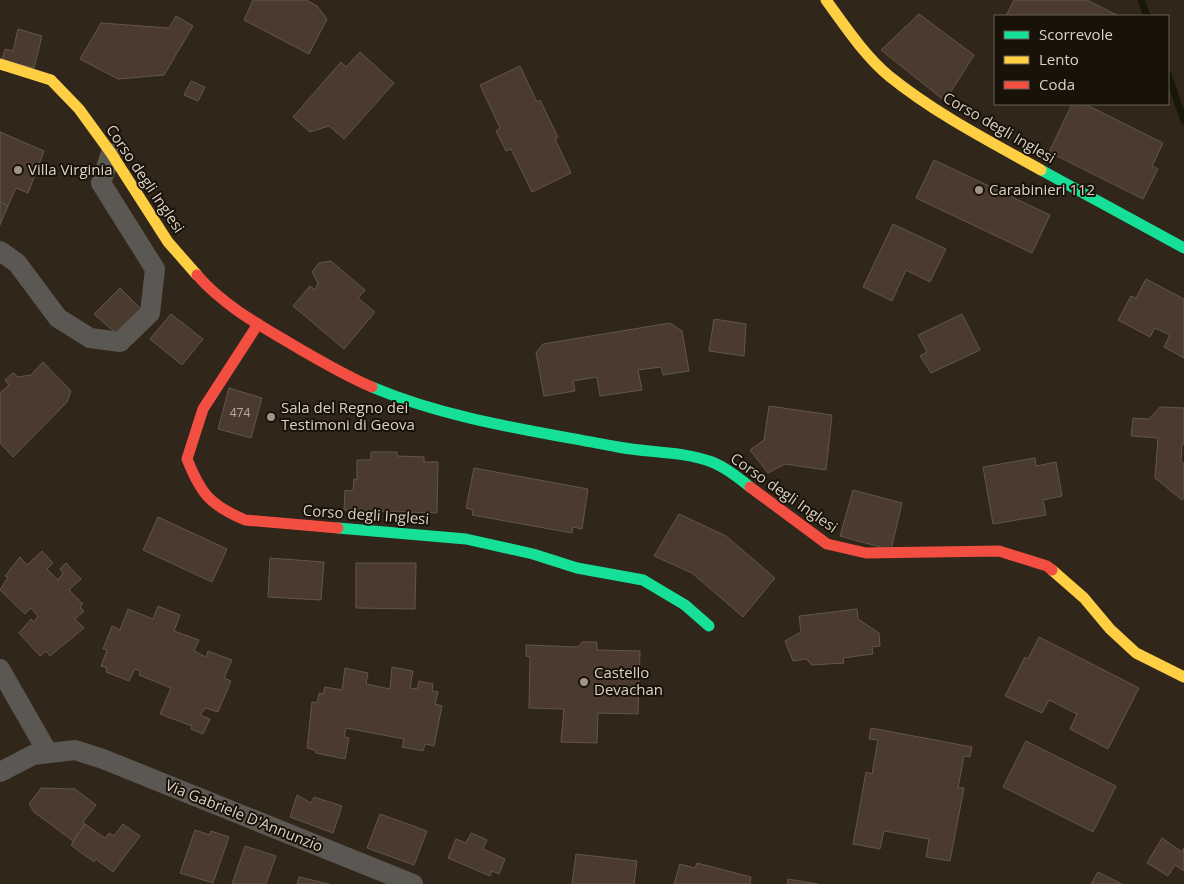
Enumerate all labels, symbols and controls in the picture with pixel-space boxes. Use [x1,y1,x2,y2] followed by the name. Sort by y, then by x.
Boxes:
[994,15,1169,105] legend
[1039,24,1113,44] text: Scorrevole
[1039,49,1079,69] text: Lento
[1039,74,1075,94] text: Coda
[940,87,1059,167] street label: Corso degli Inglesi
[102,120,190,236] street label: Corso degli Inglesi
[28,159,113,179] place label: Villa Virginia
[12,164,24,176] marker: Villa Virginia
[989,179,1095,199] place label: Carabinieri 112
[973,184,985,196] marker: Carabinieri 112
[281,397,415,434] place label: Sala del Regno dei Testimoni di Geova
[230,404,250,421] house number: 474
[265,411,277,423] marker: Sala del Regno dei Testimoni di Geova
[727,448,842,537] street label: Corso degli Inglesi
[302,500,430,528] street label: Corso degli Inglesi
[594,662,663,699] place label: Castello Devachan
[578,676,590,688] marker: Castello Devachan
[163,774,326,856] street label: Via Gabriele D'Annunzio

